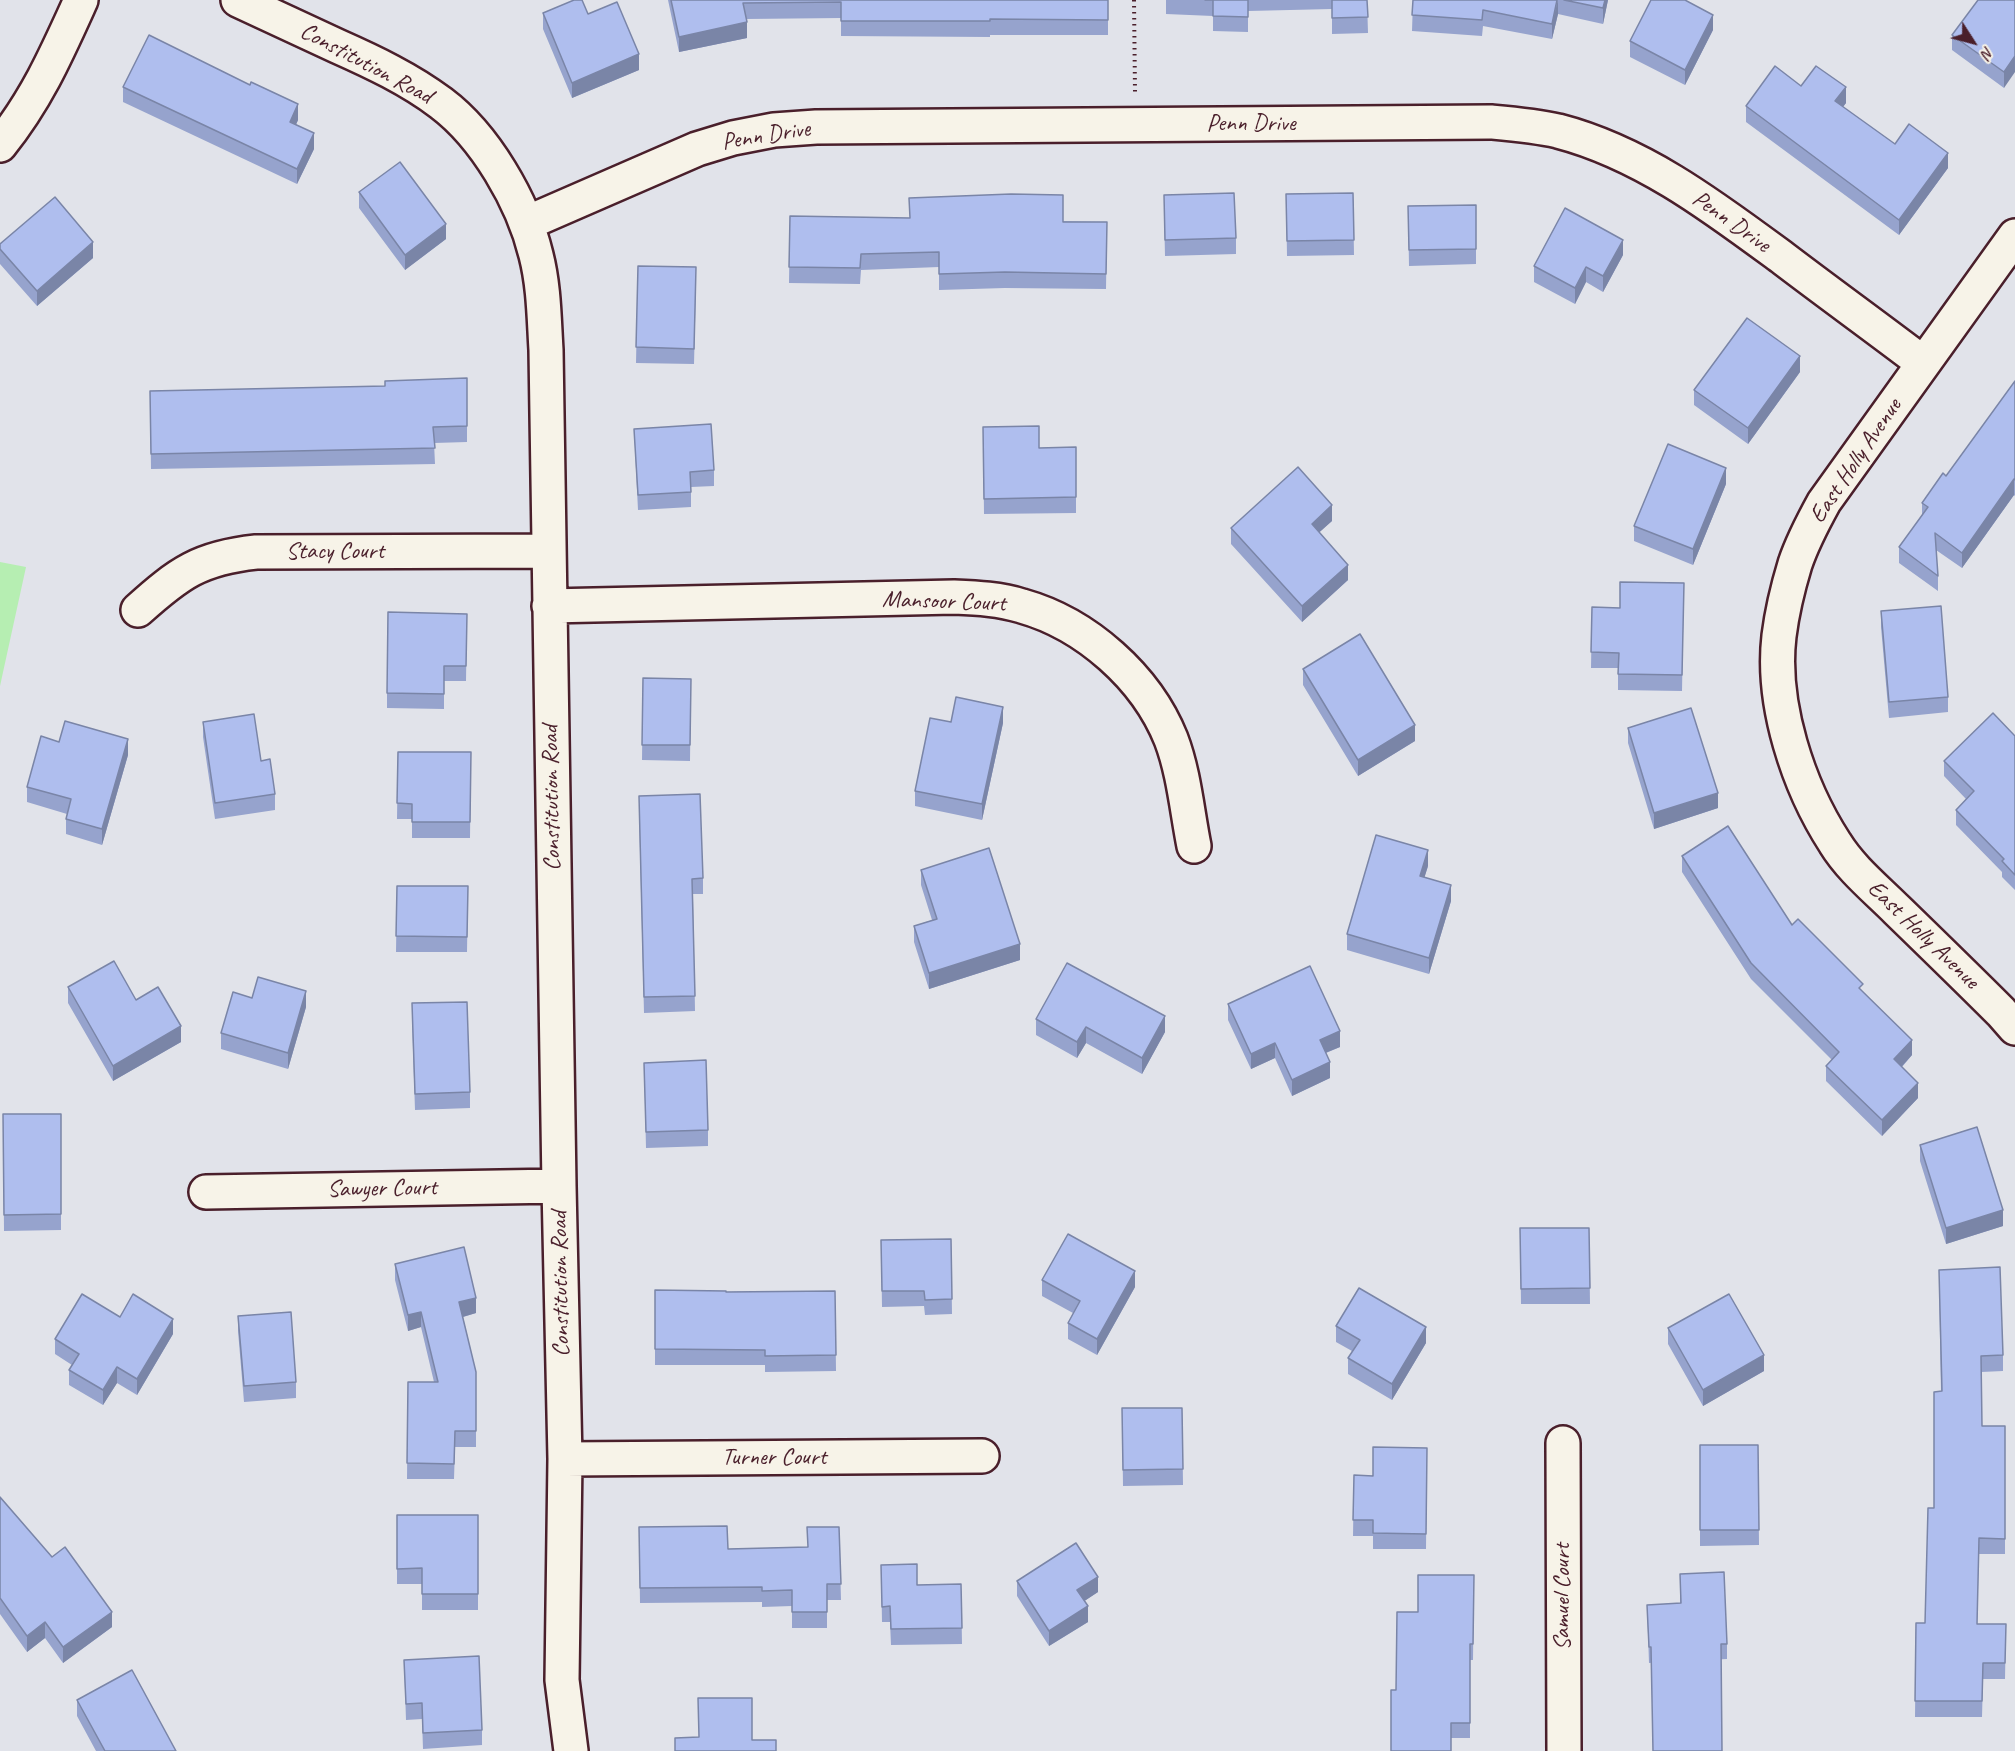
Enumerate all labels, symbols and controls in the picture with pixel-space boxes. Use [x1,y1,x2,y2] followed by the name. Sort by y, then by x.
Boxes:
[1943,12,2003,72] north arrow
[295,17,437,111] street label: Constitution Road
[1977,43,1999,62] text: N
[1207,110,1295,138] street label: Penn Drive
[720,115,812,157] street label: Penn Drive
[1686,185,1776,259] street label: Penn Drive
[1804,393,1908,529] street label: East Holly Avenue
[286,538,384,566] street label: Stacy Court
[882,585,1006,619] street label: Mansoor Court
[536,725,568,871] street label: Constitution Road
[1861,875,1985,995] street label: East Holly Avenue
[327,1174,437,1204] street label: Sawyer Court
[545,1211,577,1357] street label: Constitution Road
[722,1444,826,1472] street label: Turner Court
[1549,1543,1577,1651] street label: Samuel Court

